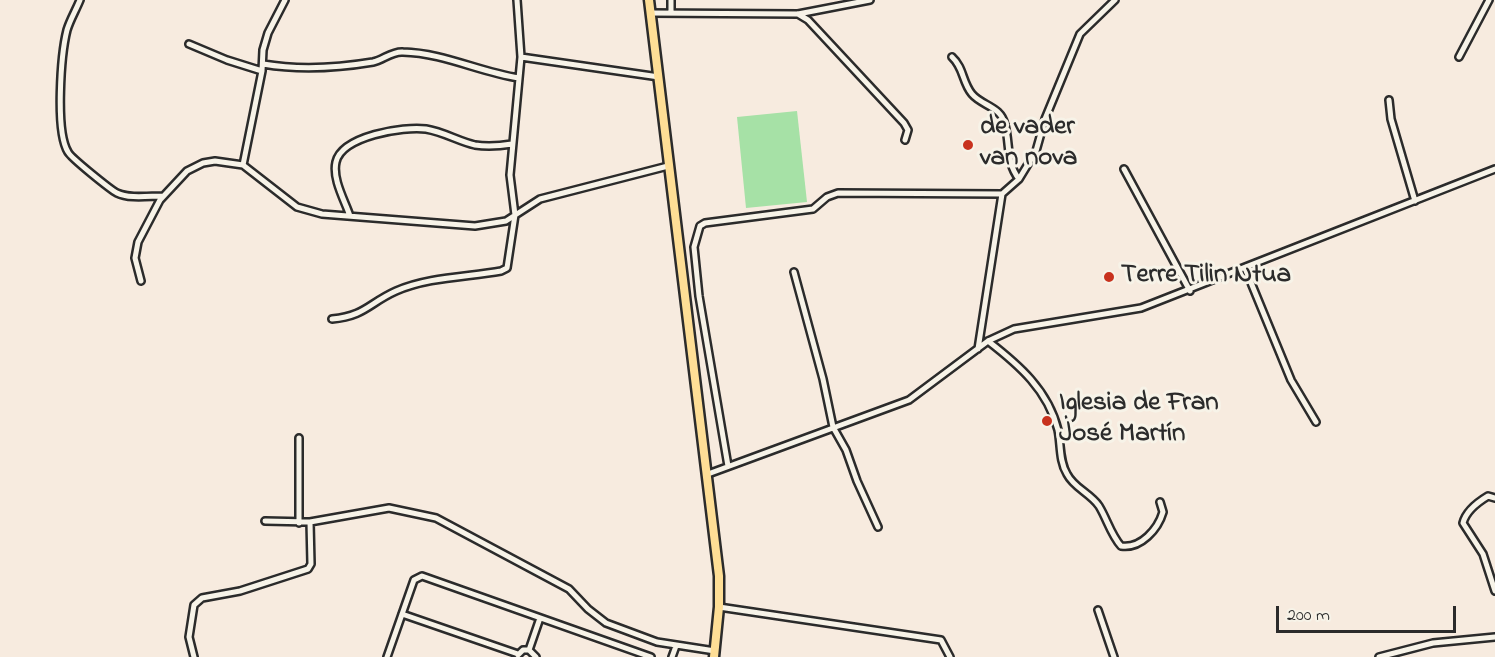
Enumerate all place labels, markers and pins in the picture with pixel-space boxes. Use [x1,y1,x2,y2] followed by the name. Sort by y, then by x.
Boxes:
[980,113,1077,176] place label: de vader van nova
[961,138,975,152] marker: de vader van nova
[1121,261,1291,293] place label: Terre Tilin Ntua
[1102,270,1116,284] marker: Terre Tilin Ntua
[1059,389,1219,452] place label: Iglesia de Fran José Martín
[1040,414,1054,428] marker: Iglesia de Fran José Martín

